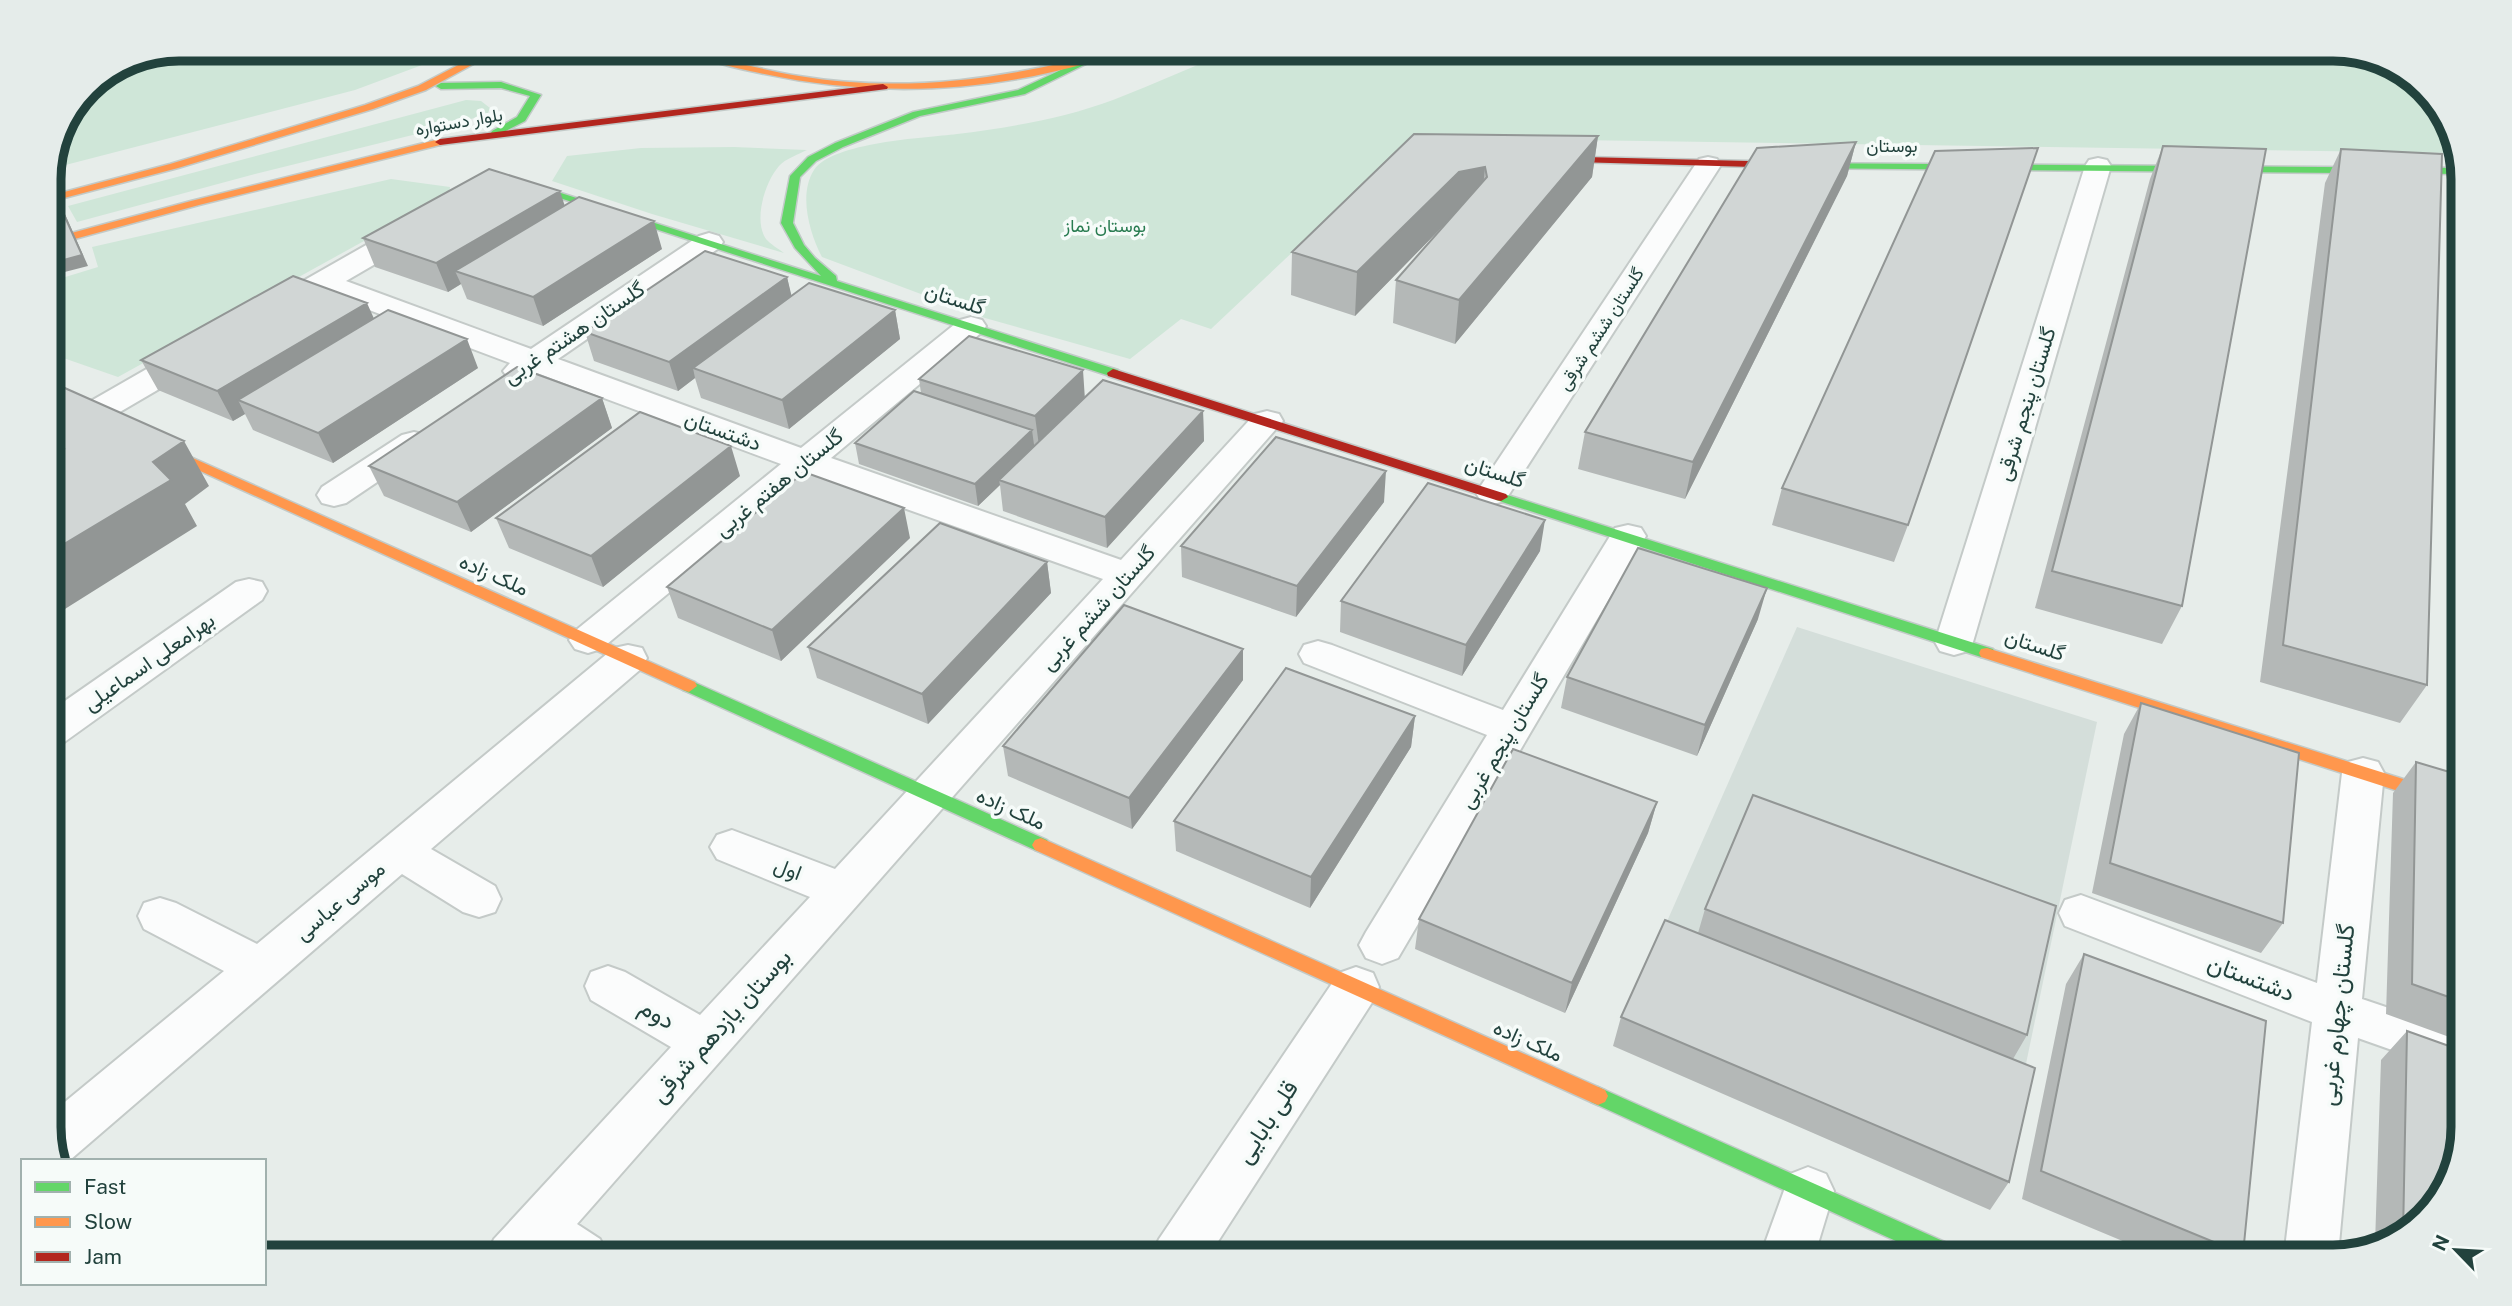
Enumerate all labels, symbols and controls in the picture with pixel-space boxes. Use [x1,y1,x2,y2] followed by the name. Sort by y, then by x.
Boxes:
[414,103,504,141] street label: بلوار دستواره
[1866,135,1918,157] street label: بوستان
[1063,215,1146,237] park label: بوستان نماز
[1553,263,1650,395] street label: گلستان ششم شرقی
[498,276,650,391] street label: گلستان هشتم غربی
[922,277,988,320] street label: گلستان
[1990,324,2063,484] street label: گلستان پنجم شرقی
[681,405,765,456] street label: دشتستان
[709,423,849,544] street label: گلستان هفتم غربی
[1462,450,1528,493] street label: گلستان
[1035,540,1162,677] street label: گلستان ششم غربی
[455,548,533,602] street label: ملک زاده
[78,607,220,717] street label: بهرامعلی اسماعیلی
[2002,623,2068,666] street label: گلستان
[1453,669,1555,814] street label: گلستان پنجم غربی
[972,782,1050,836] street label: ملک زاده
[770,852,806,886] street label: اول
[290,856,390,946] street label: موسی عباسی
[2313,922,2362,1108] street label: گلستان چهارم غربی
[644,943,799,1110] street label: بوستان یازدهم شرقی
[2204,948,2299,1006] street label: دشتستان
[633,992,680,1037] street label: دوم
[1489,1014,1567,1068] street label: ملک زاده
[1229,1075,1304,1169] street label: قلی بابایی
[21,1159,266,1285] legend
[84,1174,126,1199] text: Fast
[84,1209,132,1234] text: Slow
[2421,1215,2491,1285] north arrow
[2427,1231,2454,1254] text: N
[84,1244,122,1269] text: Jam

